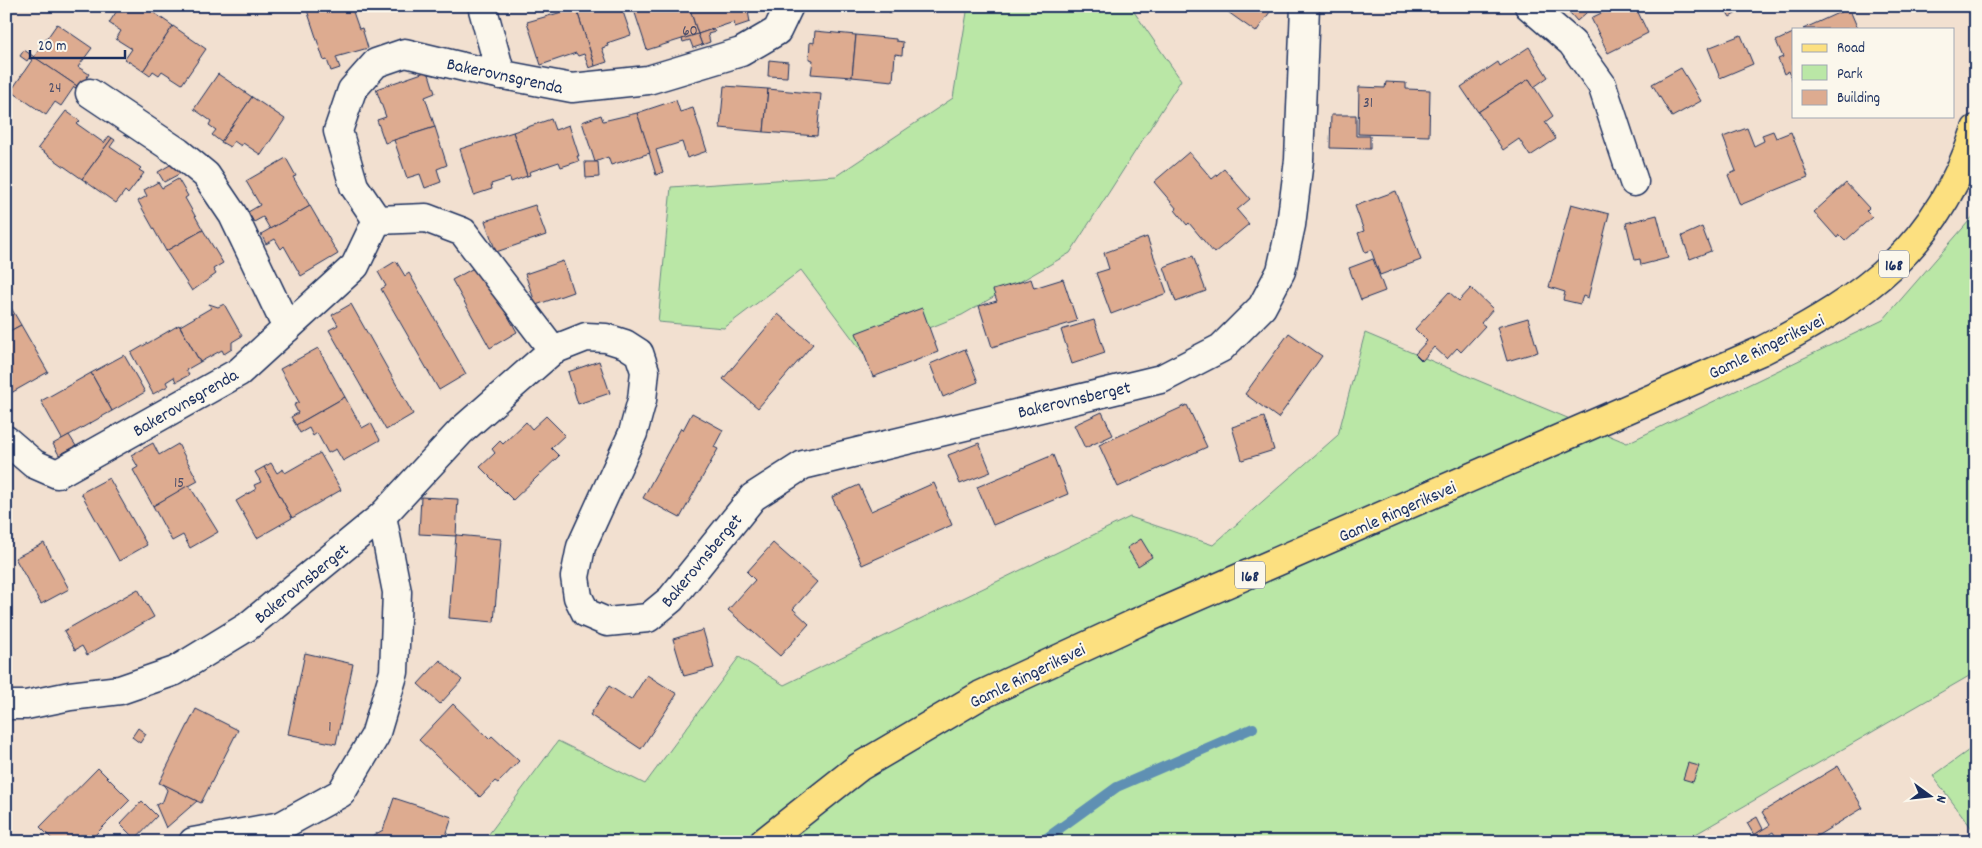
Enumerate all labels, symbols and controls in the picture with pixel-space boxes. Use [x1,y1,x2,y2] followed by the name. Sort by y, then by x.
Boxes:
[682,21,698,43] house number: 60
[30,28,125,60] scale bar
[1792,28,1954,118] legend
[38,36,66,58] text: 20 m
[1837,38,1865,60] text: Road
[444,53,565,102] street label: Bakerovnsgrenda
[1837,64,1863,86] text: Park
[49,78,61,100] house number: 24
[1837,88,1880,110] text: Building
[1363,93,1373,115] house number: 31
[1879,250,1909,278] road number: 168
[1705,309,1829,387] street label: Gamle Ringeriksvei
[129,364,244,445] street label: Bakerovnsgrenda
[1016,376,1134,427] street label: Bakerovnsberget
[174,473,184,495] house number: 15
[1335,476,1461,550] street label: Gamle Ringeriksvei
[656,509,750,614] street label: Bakerovnsberget
[250,539,355,631] street label: Bakerovnsberget
[1235,562,1265,588] road number: 168
[966,638,1090,716] street label: Gamle Ringeriksvei
[328,717,332,739] house number: 1
[1904,770,1954,820] north arrow
[1930,793,1951,805] text: N

